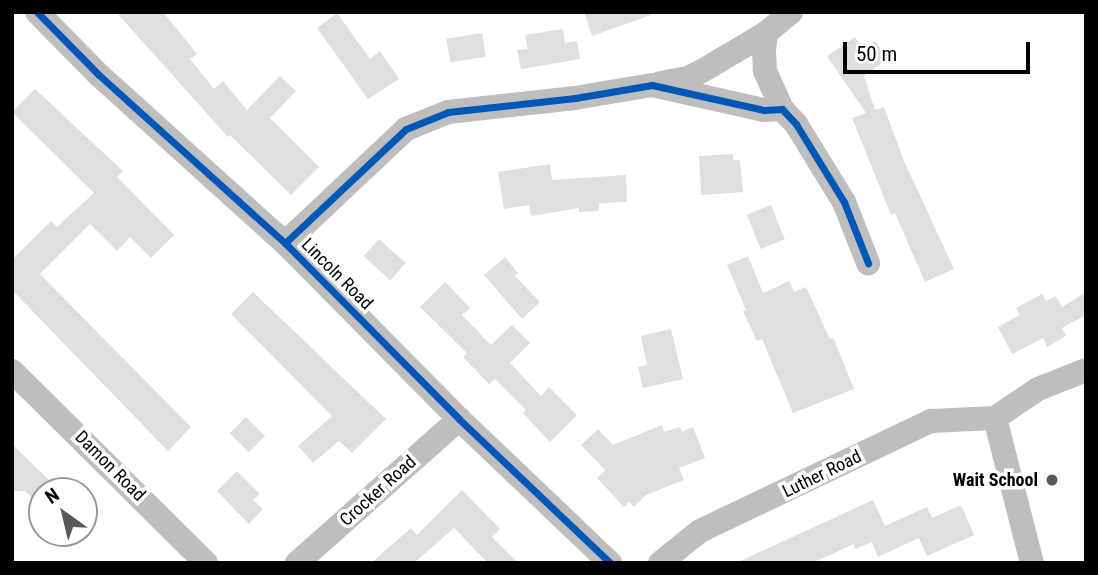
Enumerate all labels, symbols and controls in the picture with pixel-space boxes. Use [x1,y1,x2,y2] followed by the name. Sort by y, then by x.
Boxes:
[846,28,1033,72] scale bar
[856,42,897,66] text: 50 m
[297,234,377,314] street label: Lincoln Road
[70,426,150,506] street label: Damon Road
[779,446,865,502] street label: Luther Road
[335,451,421,531] street label: Crocker Road
[953,469,1038,491] place label: Wait School
[1044,472,1060,488] marker: Wait School
[28,477,98,547] north arrow
[41,483,63,509] text: N

